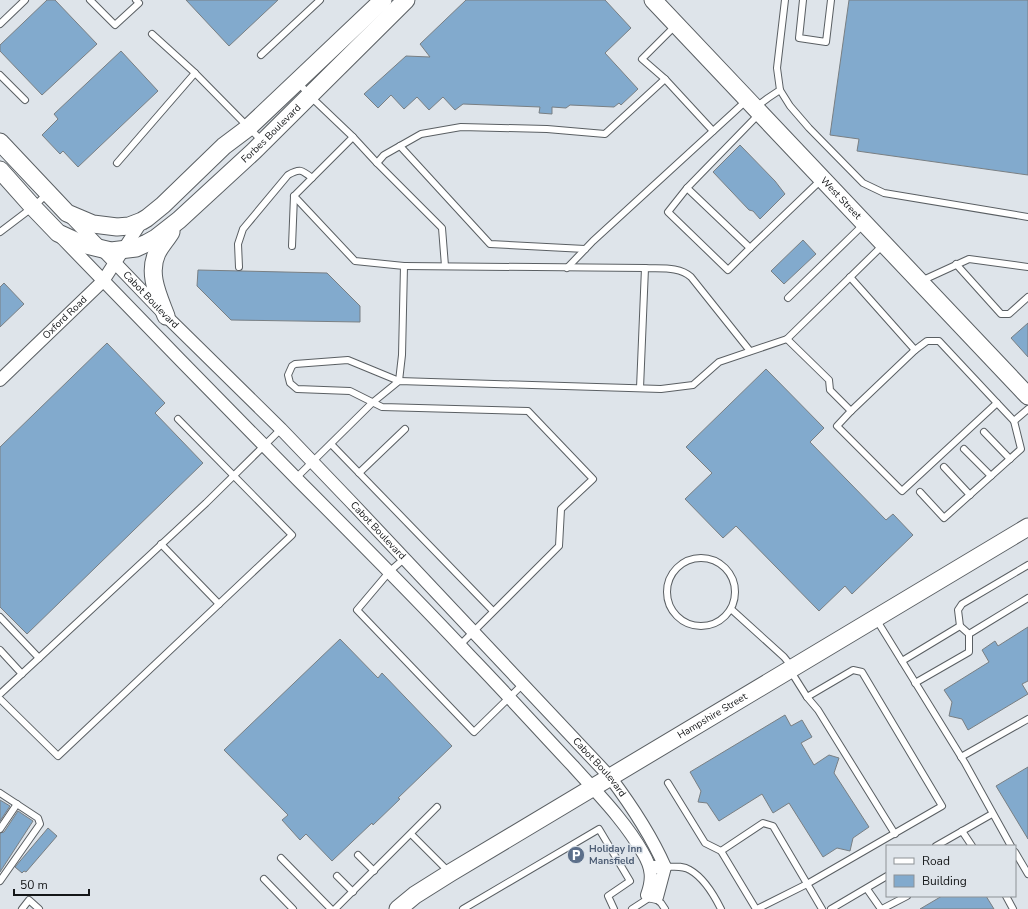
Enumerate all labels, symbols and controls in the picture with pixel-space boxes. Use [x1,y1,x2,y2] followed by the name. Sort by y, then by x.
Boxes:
[238,101,304,166] street label: Forbes Boulevard
[817,174,865,223] street label: West Street
[120,268,182,332] street label: Cabot Boulevard
[40,293,90,342] street label: Oxford Road
[347,498,409,563] street label: Cabot Boulevard
[675,689,750,742] street label: Hampshire Street
[569,734,629,800] street label: Cabot Boulevard
[589,842,642,868] place label: Holiday Inn Mansfield
[566,845,586,865] parking icon: Holiday Inn Mansfield
[886,845,1016,897] legend
[922,853,950,869] text: Road
[14,871,89,897] scale bar
[922,873,967,889] text: Building
[20,877,48,893] text: 50 m

